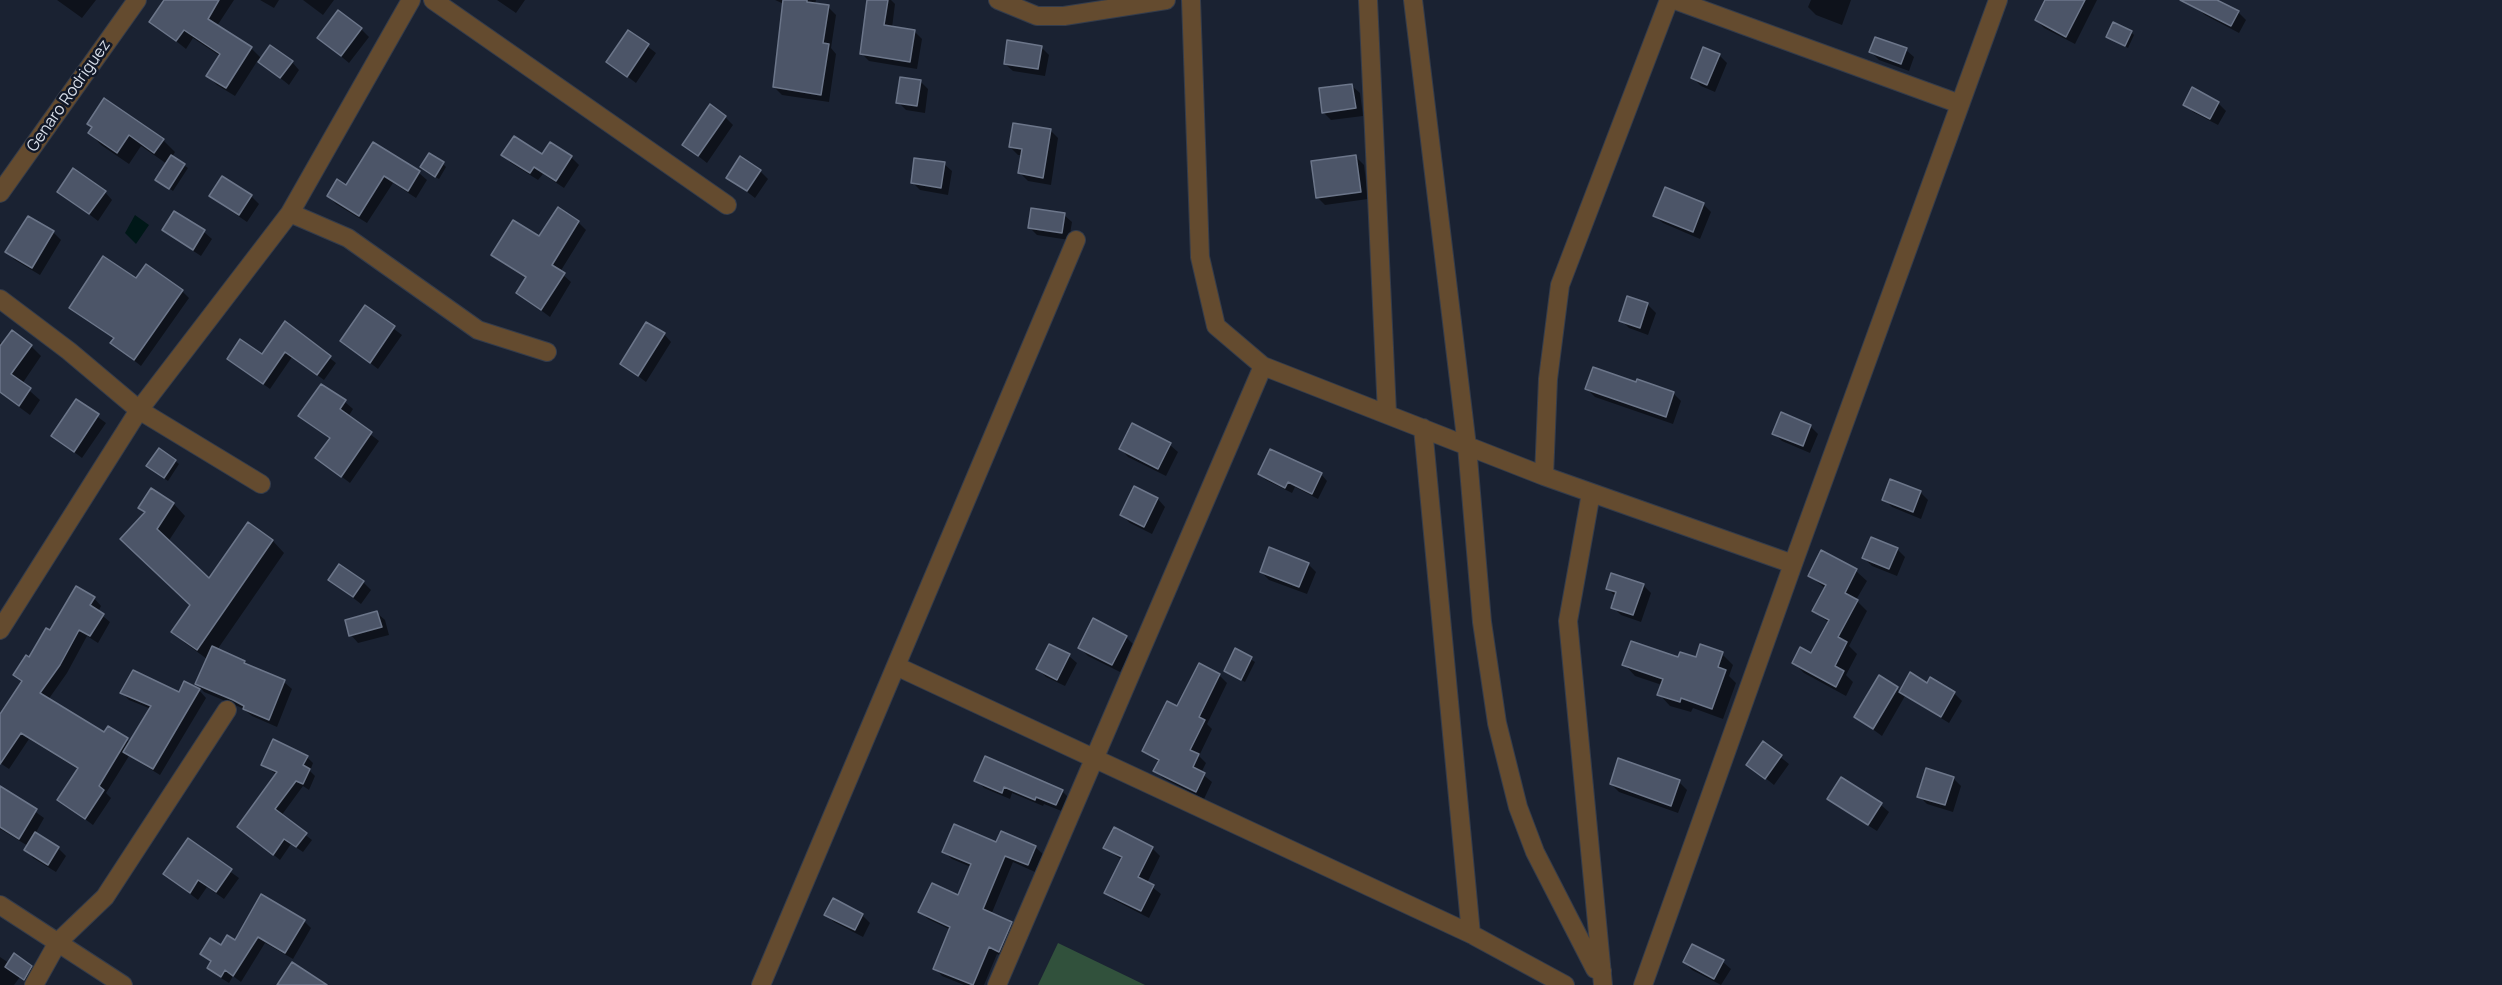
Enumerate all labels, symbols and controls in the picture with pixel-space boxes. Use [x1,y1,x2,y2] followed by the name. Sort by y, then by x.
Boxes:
[23,36,115,156] street label: Genaro Rodriguez

